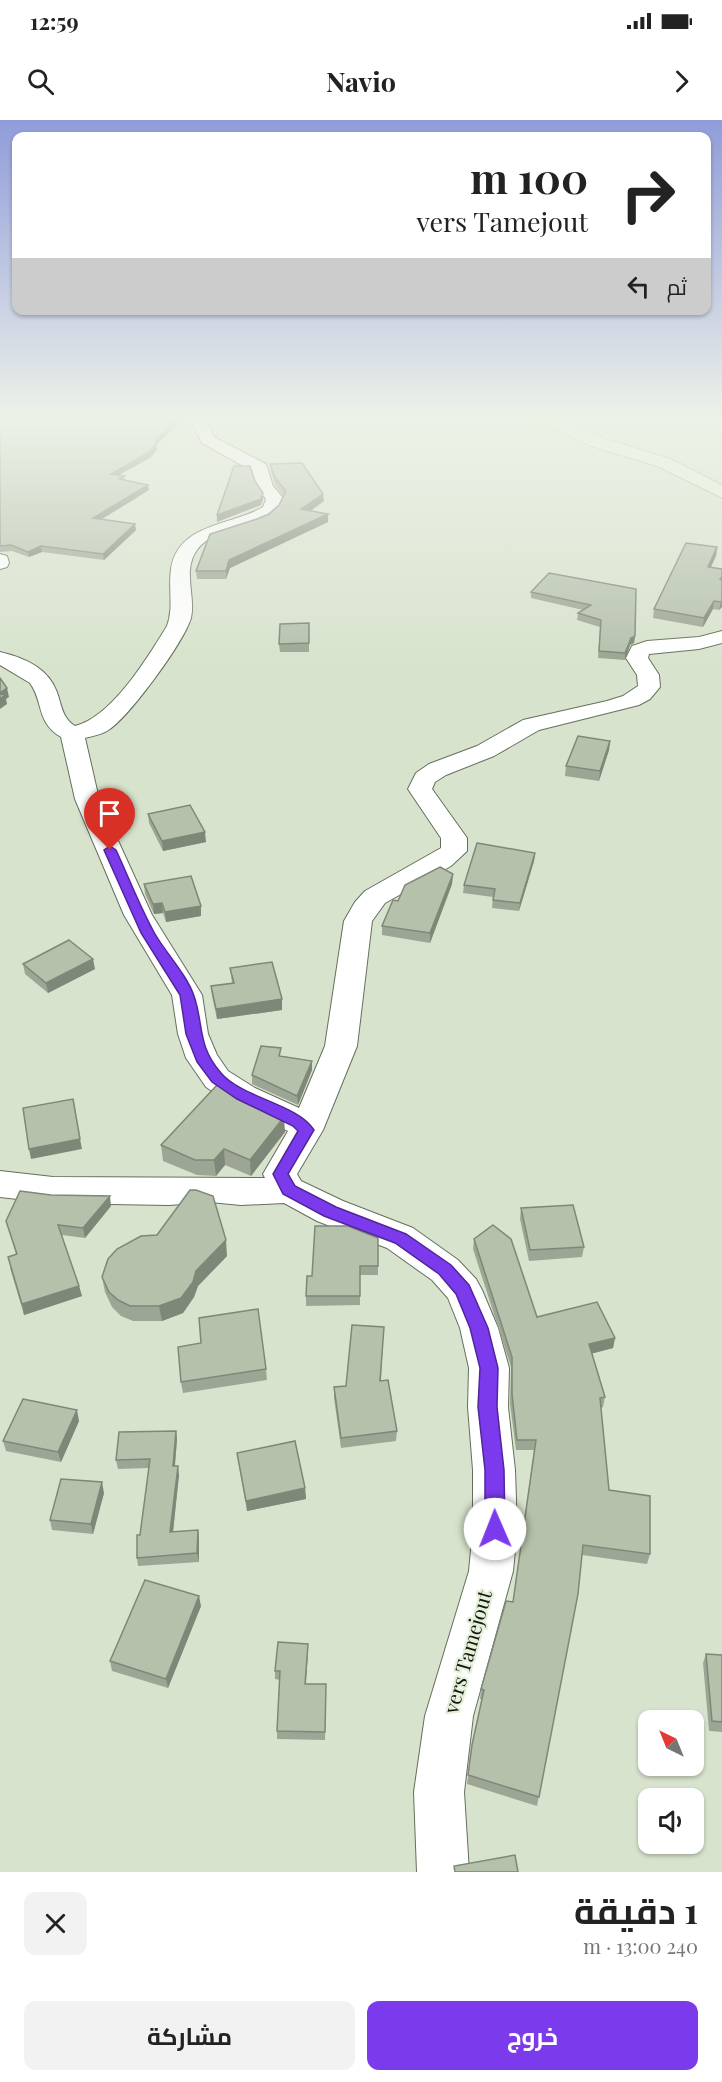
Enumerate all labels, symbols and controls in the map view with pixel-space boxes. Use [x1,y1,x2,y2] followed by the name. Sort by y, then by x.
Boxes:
[30,6,79,36] text: 12:59
[326,63,396,99] text: Navio
[24,65,57,98] icon: search
[665,65,698,98] icon: forward
[470,149,588,205] text: 100 m
[609,156,687,234] icon: right
[416,203,588,239] text: vers Tamejout
[622,270,655,303] icon: left
[667,271,687,301] text: ثم
[84,788,135,850] pin
[93,797,126,830] icon: arrive
[463,1497,527,1561] position arrow
[436,1586,497,1717] street label: vers Tamejout
[638,1710,704,1776] north arrow
[638,1710,704,1854] map controls
[638,1788,704,1854] button: sound
[574,1885,698,1933] text: 1 دقيقة
[24,1892,87,1955] button: close
[583,1932,698,1959] text: 240 m · 13:00
[24,2001,355,2070] button: مشاركة
[367,2001,698,2070] button: خروج

